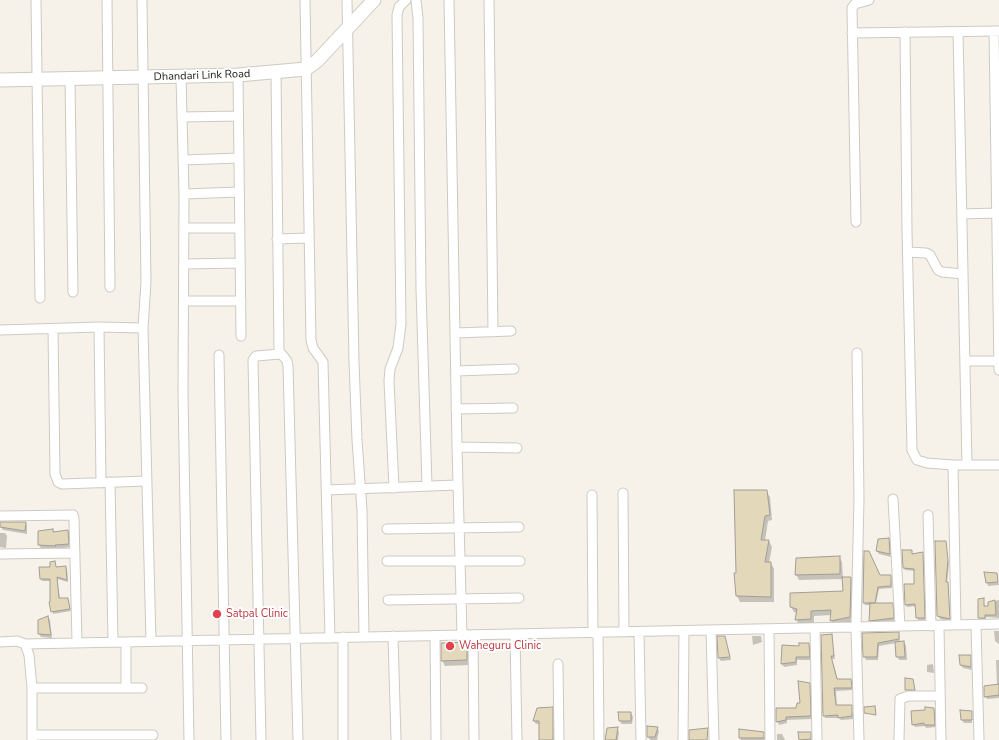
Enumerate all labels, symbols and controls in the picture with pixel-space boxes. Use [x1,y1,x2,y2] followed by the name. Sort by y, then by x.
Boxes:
[153,68,251,84] street label: Dhandari Link Road
[226,607,288,621] place label: Satpal Clinic
[211,608,223,620] marker: Satpal Clinic
[459,639,541,653] place label: Waheguru Clinic
[444,640,456,652] marker: Waheguru Clinic

